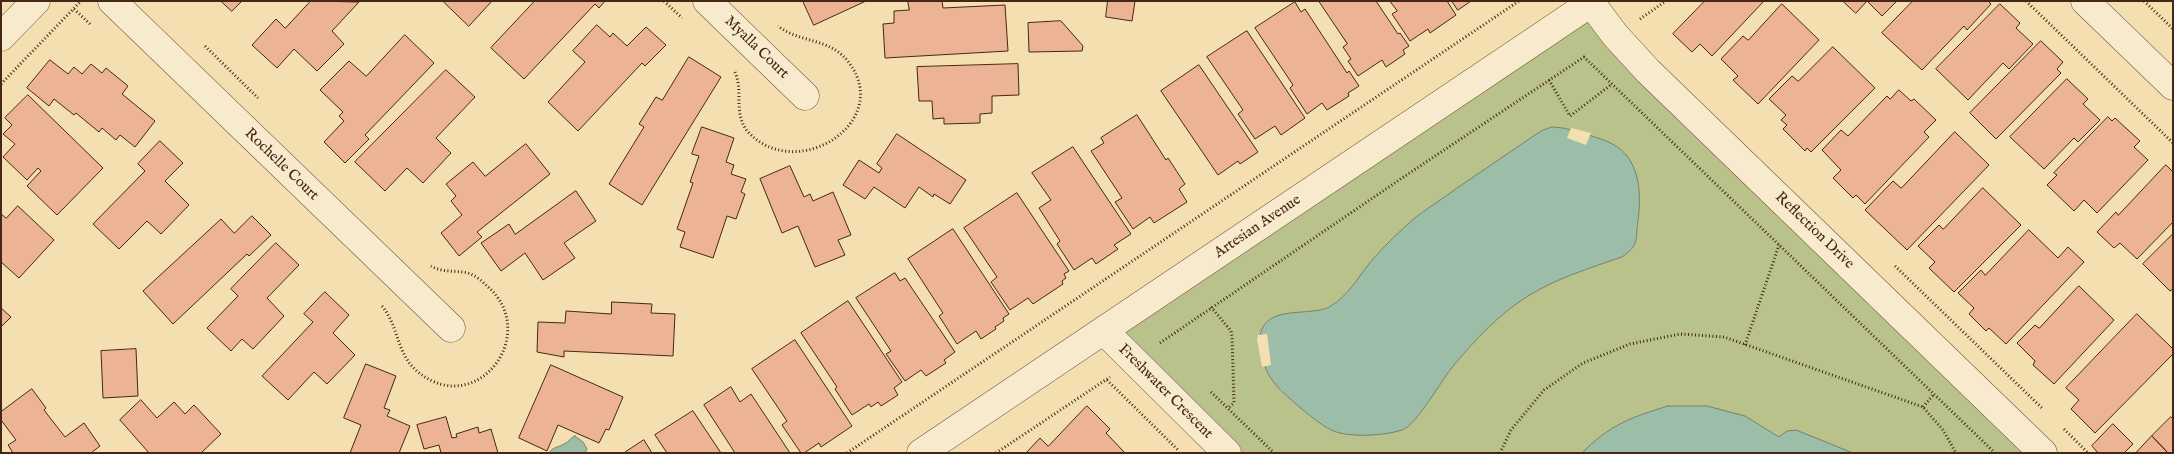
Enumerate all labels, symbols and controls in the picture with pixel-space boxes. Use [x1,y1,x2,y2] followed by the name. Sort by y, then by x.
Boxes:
[720,13,792,83] street label: Myalla Court
[240,125,322,205] street label: Rochelle Court
[1771,189,1857,273] street label: Reflection Drive
[1211,191,1305,263] street label: Artesian Avenue
[1114,341,1216,443] street label: Freshwater Crescent

